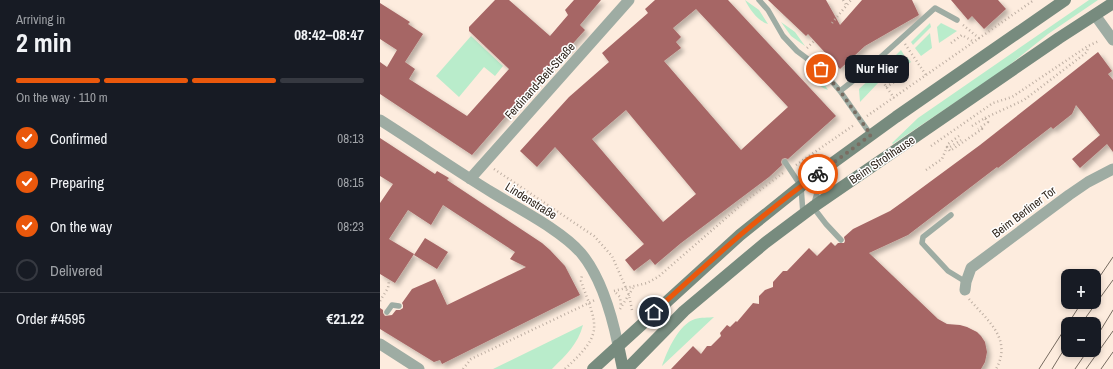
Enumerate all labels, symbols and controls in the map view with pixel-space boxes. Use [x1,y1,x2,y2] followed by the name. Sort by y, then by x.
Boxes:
[16,11,65,28] text: Arriving in
[294,24,364,45] text: 08:42–08:47
[16,25,72,60] text: 2 min
[501,39,579,123] street label: Ferdinand-Beit-Straße
[804,52,838,86] pin
[845,55,909,83] callout: Nur Hier
[810,58,832,80] icon: bag
[856,60,898,77] text: Nur Hier
[16,89,108,106] text: On the way · 110 m
[16,127,38,149] icon: check
[50,128,107,149] text: Confirmed
[337,130,364,147] text: 08:13
[846,132,918,188] street label: Beim Strohhause
[798,154,838,194] courier
[807,163,829,185] icon: bike
[16,171,38,193] icon: check
[50,172,104,193] text: Preparing
[337,174,364,191] text: 08:15
[502,179,560,223] street label: Lindenstraße
[989,182,1060,241] street label: Beim Berliner Tor
[16,215,38,237] icon: check
[50,216,112,237] text: On the way
[337,218,364,235] text: 08:23
[50,260,103,281] text: Delivered
[1061,269,1101,357] map controls
[1061,269,1101,309] button: +
[637,295,671,329] pin
[643,301,665,323] icon: home
[16,308,85,329] text: Order #4595
[326,308,364,329] text: €21.22
[1061,317,1101,357] button: −

